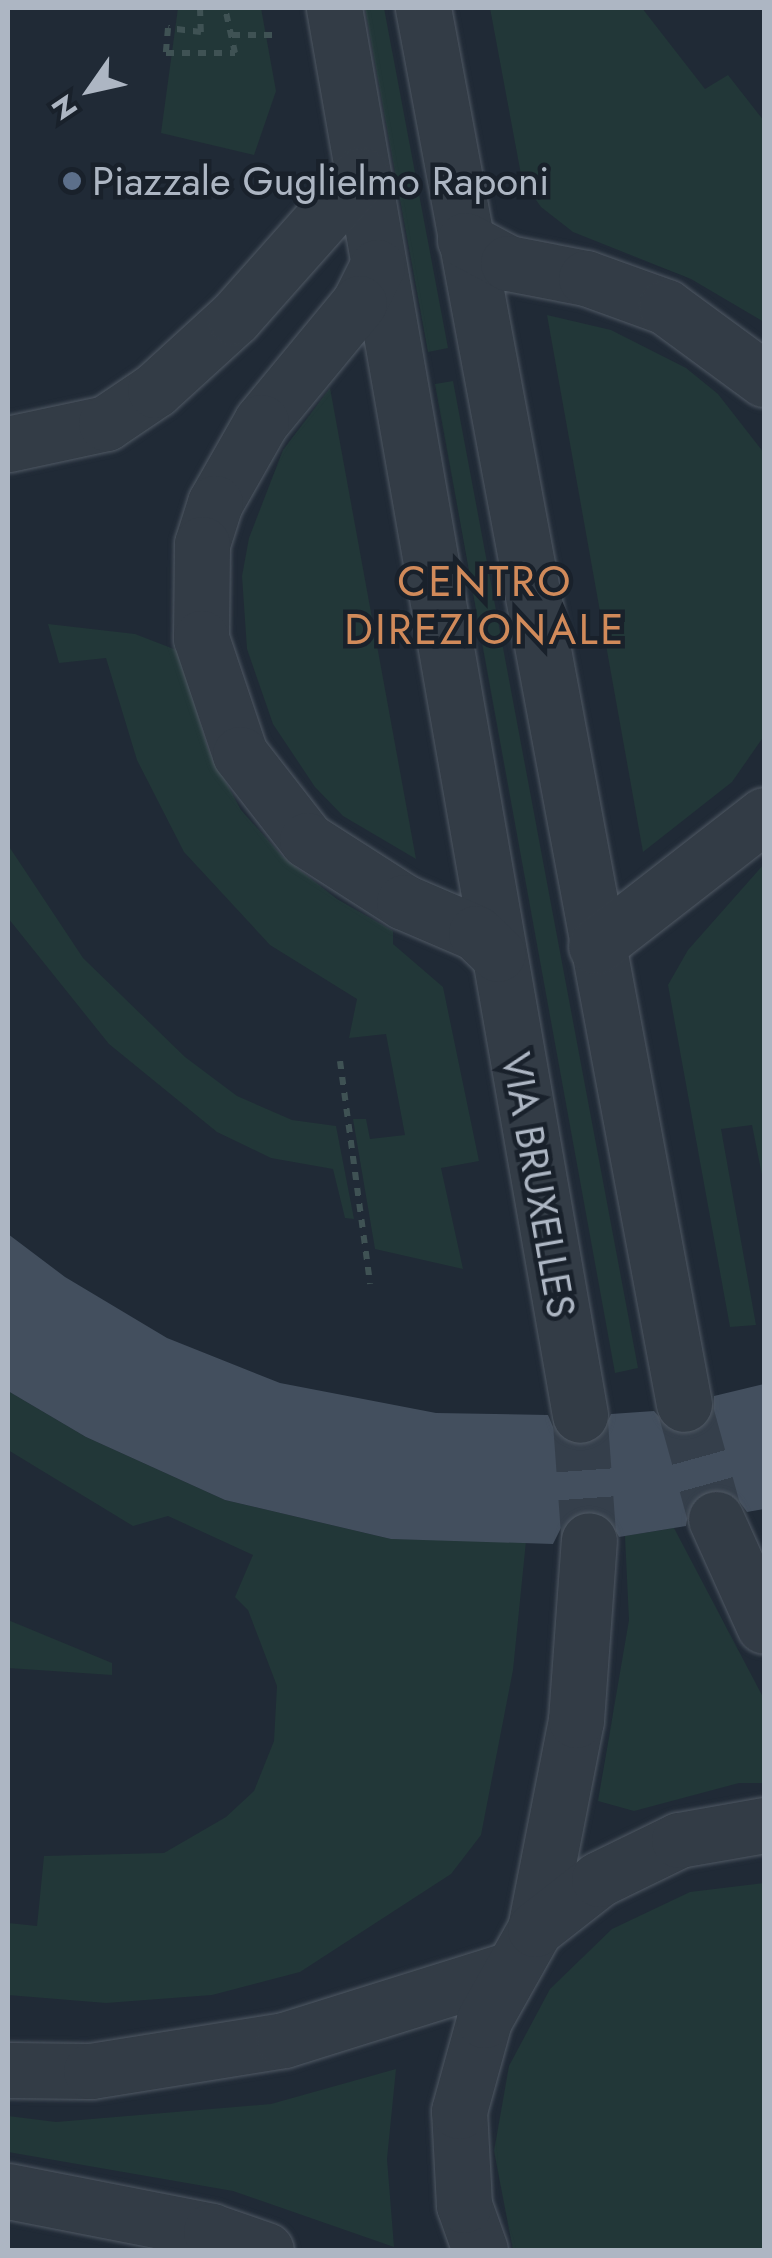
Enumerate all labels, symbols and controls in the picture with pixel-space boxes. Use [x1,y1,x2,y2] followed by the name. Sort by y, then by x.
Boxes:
[40,40,140,140] north arrow
[42,86,88,128] text: N
[92,157,550,205] place label: Piazzale Guglielmo Raponi
[61,170,83,192] marker: Piazzale Guglielmo Raponi
[344,557,626,656] district label: CENTRO DIREZIONALE
[492,1049,586,1321] street label: VIA BRUXELLES

